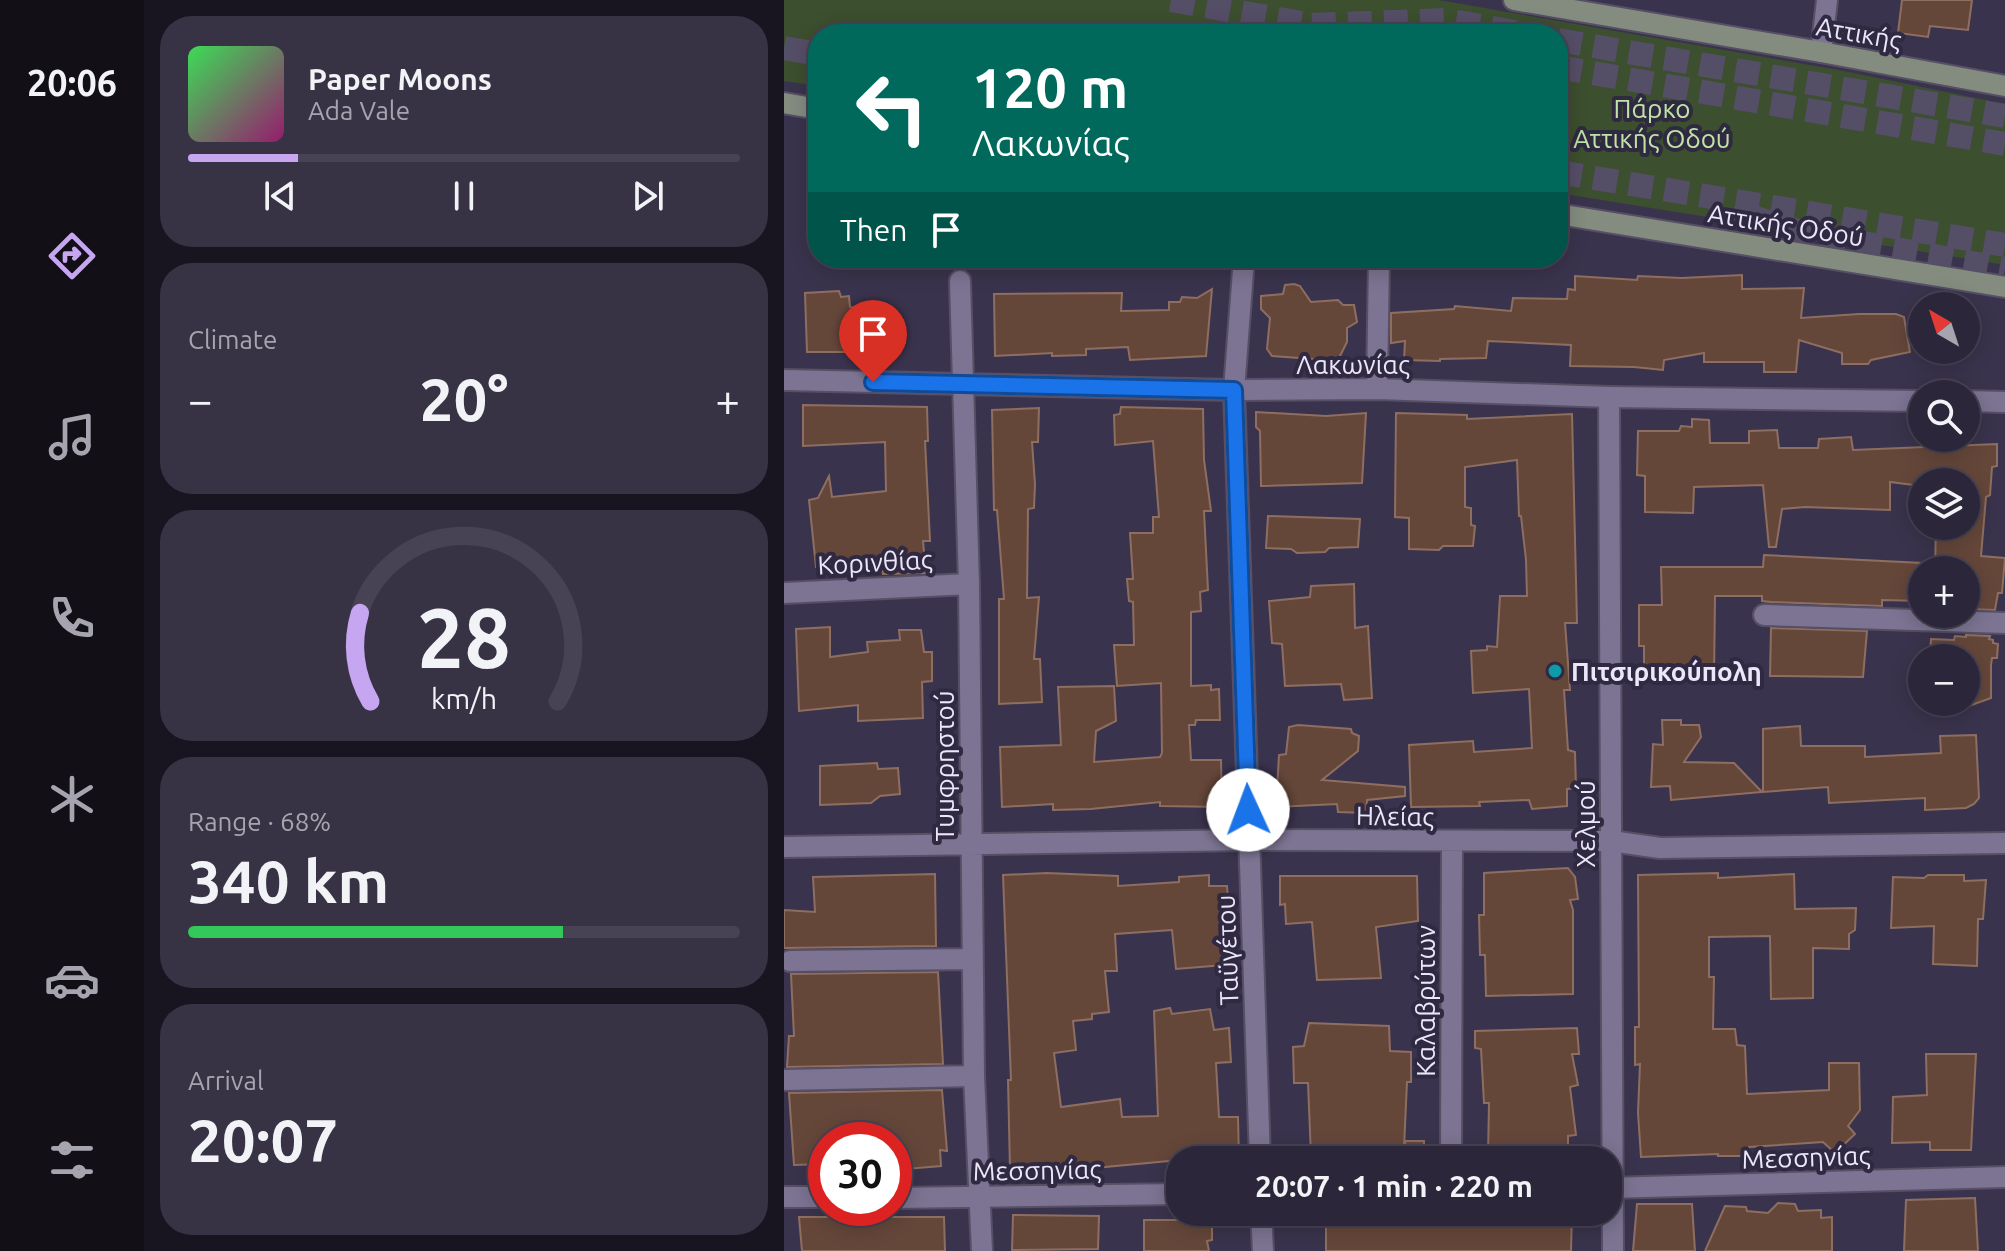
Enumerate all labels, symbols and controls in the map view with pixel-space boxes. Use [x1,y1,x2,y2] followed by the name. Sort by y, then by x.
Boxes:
[1814,11,1904,56] street label: Αττικής
[840,56,944,160] icon: left
[972,56,1128,119] text: 120 m
[27,62,117,103] text: 20:06
[308,62,492,96] text: Paper Moons
[1573,94,1731,154] park label: Πάρκο Αττικής Οδού
[308,96,410,125] text: Ada Vale
[972,122,1129,163] text: Λακωνίας
[258,174,302,218] icon: previous
[442,174,486,218] icon: pause
[626,174,670,218] icon: next
[1706,198,1866,253] street label: Αττικής Οδού
[924,208,968,252] icon: arrive
[840,213,908,247] text: Then
[44,228,100,284] icon: directions
[1908,292,1980,364] north arrow
[1908,292,1980,716] map controls
[839,300,907,382] pin
[851,312,895,356] icon: arrive
[188,325,277,354] text: Climate
[1296,350,1410,380] street label: Λακωνίας
[420,365,508,432] text: 20°
[188,375,213,424] text: −
[715,375,740,424] text: +
[1908,380,1980,452] button: search
[44,409,100,465] icon: music
[1908,468,1980,540] button: layers
[817,545,933,580] street label: Κορινθίας
[1908,556,1980,628] button: +
[417,589,511,683] text: 28
[44,590,100,646] icon: phone
[1908,644,1980,716] button: −
[1571,657,1762,686] place label: Πιτσιρικούπολη
[1546,662,1564,680] marker: Πιτσιρικούπολη
[431,682,497,714] text: km/h
[930,690,959,842] street label: Τυμφρηστού
[1206,768,1290,852] position arrow
[44,771,100,827] icon: climate
[1571,780,1600,868] street label: Χελμού
[1356,801,1435,832] street label: Ηλείας
[188,807,331,836] text: Range · 68%
[188,847,389,914] text: 340 km
[1211,894,1243,1006] street label: Ταϋγέτου
[1411,925,1440,1077] street label: Καλαβρύτων
[44,952,100,1008] icon: car
[188,1066,264,1095] text: Arrival
[188,1106,338,1173] text: 20:07
[808,1122,912,1226] speed limit sign: 30
[44,1132,100,1188] icon: filters
[1741,1140,1871,1175] street label: Μεσσηνίας
[972,1154,1102,1187] street label: Μεσσηνίας
[1255,1169,1533,1203] text: 20:07 · 1 min · 220 m

